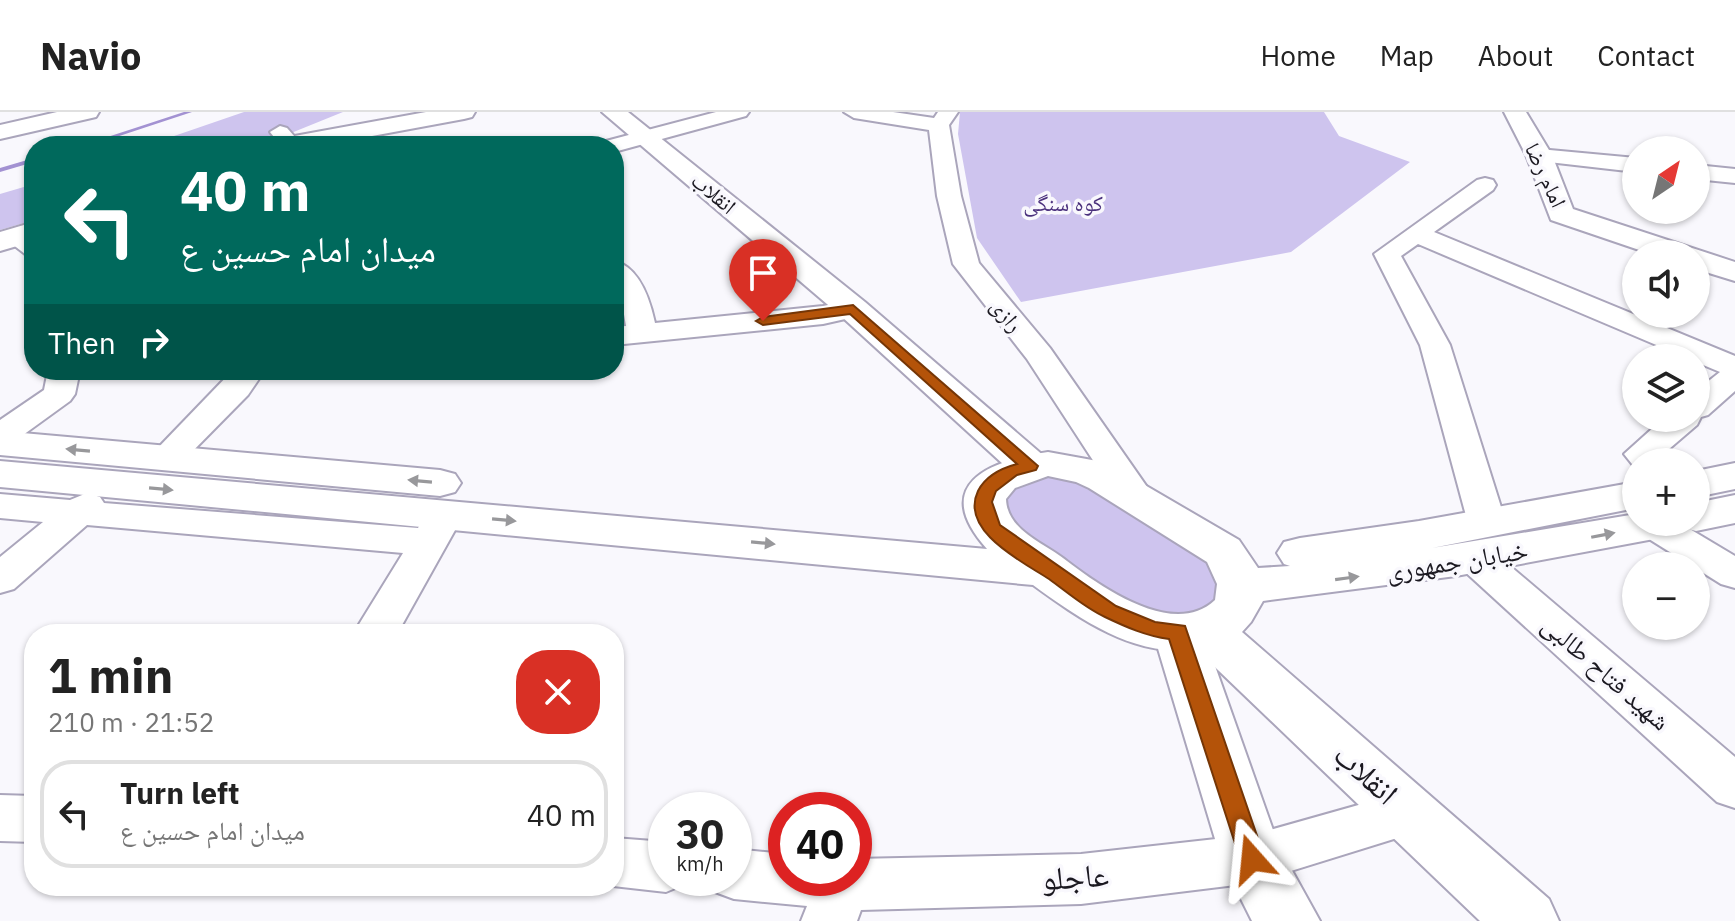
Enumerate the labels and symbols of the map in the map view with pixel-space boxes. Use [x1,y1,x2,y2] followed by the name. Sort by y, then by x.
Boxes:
[1622,136,1710,224] north arrow
[1518,138,1574,212] street label: امام رضا
[686,165,743,220] street label: انقلاب
[1023,188,1103,217] park label: کوه سنگی
[729,239,797,321] pin
[985,292,1030,338] street label: رازی
[65,443,90,456] one-way arrow
[407,475,432,488] one-way arrow
[149,483,174,496] one-way arrow
[492,513,517,526] one-way arrow
[1591,528,1616,540] one-way arrow
[1384,532,1530,588] street label: خیابان جمهوری
[751,536,776,549] one-way arrow
[1335,571,1360,584] one-way arrow
[1535,607,1678,737] street label: شهید فتاح طالبی
[1325,733,1408,813] street label: انقلاب
[768,792,872,896] speed limit sign: 40
[1210,817,1294,901] position arrow
[1040,853,1110,899] street label: عاجلو

